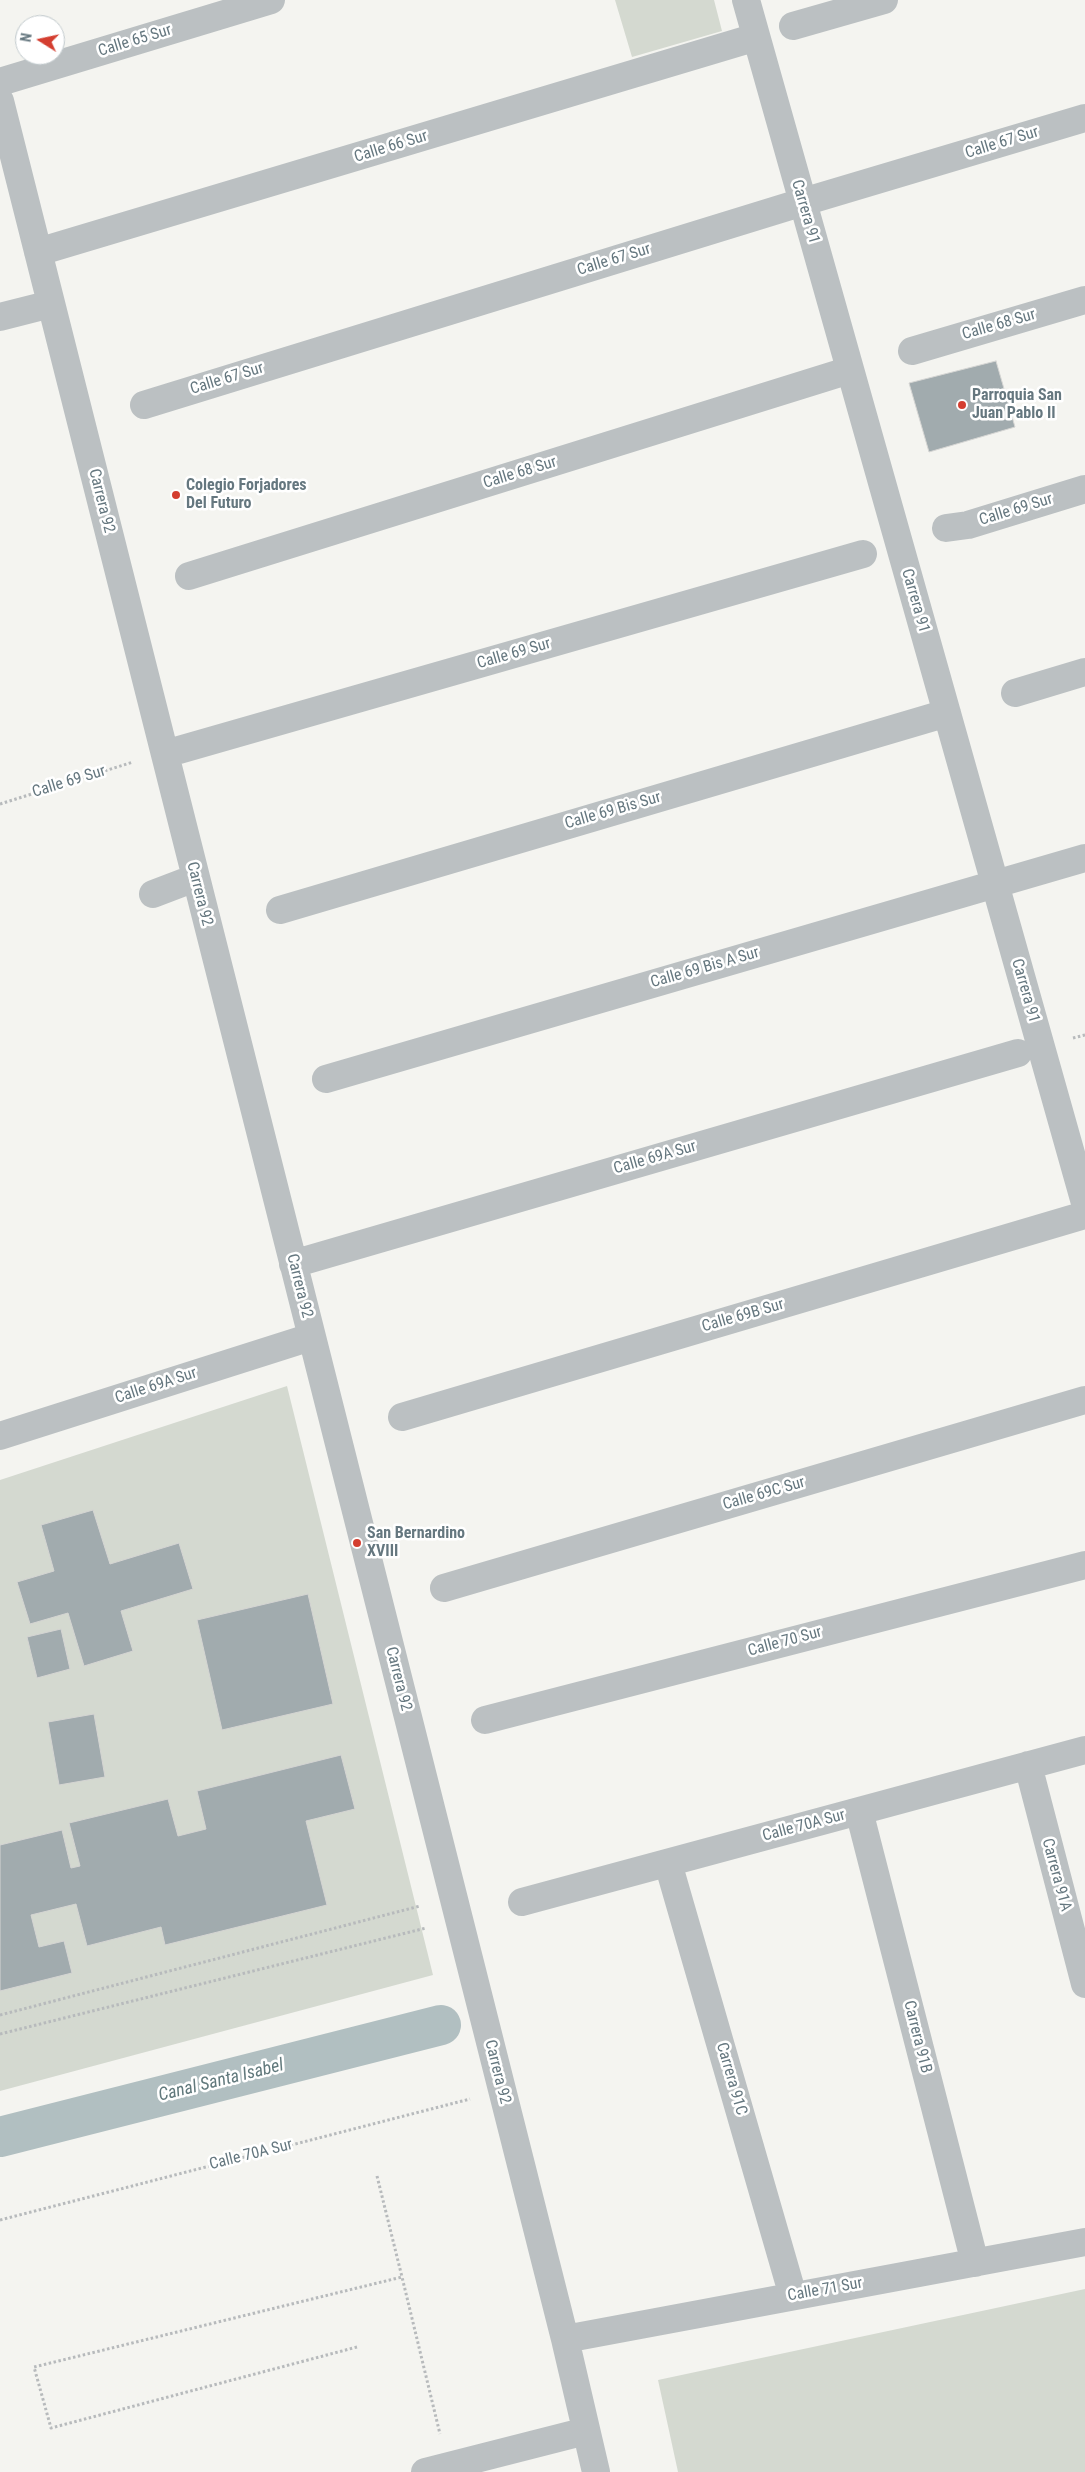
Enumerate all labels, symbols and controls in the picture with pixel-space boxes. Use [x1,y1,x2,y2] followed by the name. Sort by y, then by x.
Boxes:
[15,15,65,65] north arrow
[96,21,174,61] street label: Calle 65 Sur
[18,32,35,43] text: N
[963,123,1041,163] street label: Calle 67 Sur
[352,127,430,167] street label: Calle 66 Sur
[787,178,823,246] street label: Carrera 91
[575,240,653,280] street label: Calle 67 Sur
[960,305,1038,345] street label: Calle 68 Sur
[188,359,266,399] street label: Calle 67 Sur
[972,386,1062,424] place label: Parroquia San Juan Pablo II
[956,399,968,411] marker: Parroquia San Juan Pablo II
[481,453,559,493] street label: Calle 68 Sur
[84,467,118,535] street label: Carrera 92
[186,476,307,514] place label: Colegio Forjadores Del Futuro
[170,489,182,501] marker: Colegio Forjadores Del Futuro
[977,490,1055,530] street label: Calle 69 Sur
[897,567,933,635] street label: Carrera 91
[475,634,553,674] street label: Calle 69 Sur
[30,762,108,802] street label: Calle 69 Sur
[563,788,663,834] street label: Calle 69 Bis Sur
[182,860,216,928] street label: Carrera 92
[649,943,761,993] street label: Calle 69 Bis A Sur
[1007,957,1043,1025] street label: Carrera 91
[612,1137,698,1179] street label: Calle 69A Sur
[282,1252,316,1320] street label: Carrera 92
[700,1295,786,1337] street label: Calle 69B Sur
[113,1364,199,1408] street label: Calle 69A Sur
[721,1473,807,1515] street label: Calle 69C Sur
[367,1524,465,1562] place label: San Bernardino XVIII
[351,1537,363,1549] marker: San Bernardino XVIII
[746,1623,824,1661] street label: Calle 70 Sur
[381,1645,415,1713] street label: Carrera 92
[761,1806,847,1846] street label: Calle 70A Sur
[1037,1836,1075,1914] street label: Carrera 91A
[899,1999,935,2075] street label: Carrera 91B
[480,2038,514,2106] street label: Carrera 92
[711,2040,751,2118] street label: Carrera 91C
[156,2055,286,2107] water label: Canal Santa Isabel
[208,2135,294,2175] street label: Calle 70A Sur
[786,2274,864,2306] street label: Calle 71 Sur

